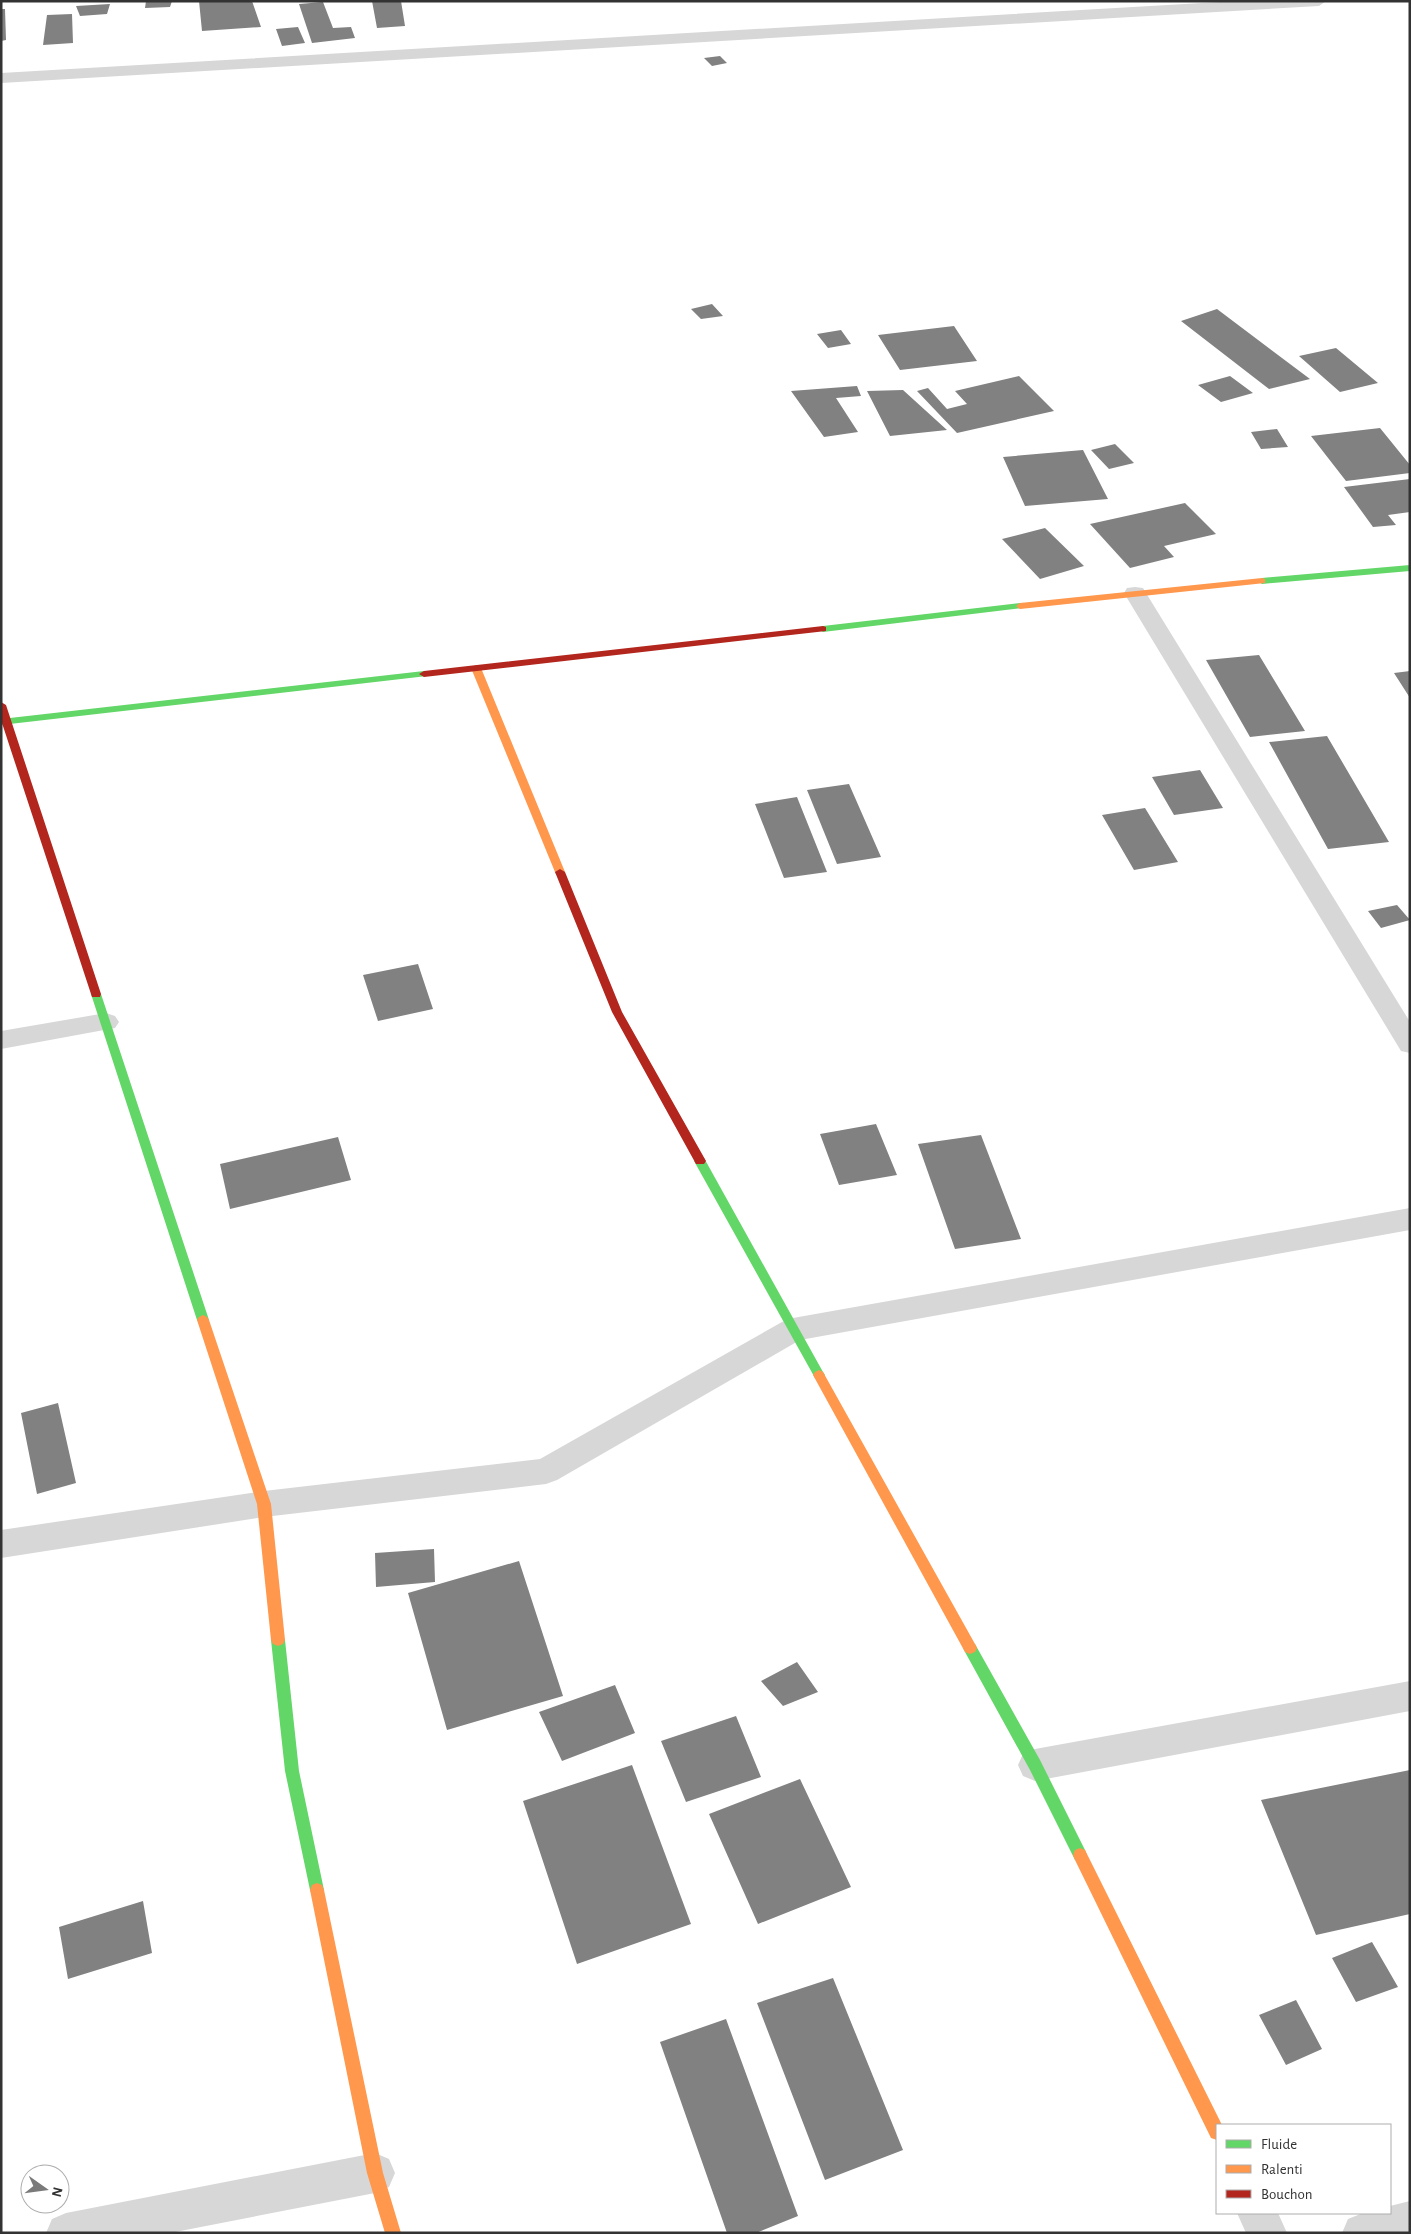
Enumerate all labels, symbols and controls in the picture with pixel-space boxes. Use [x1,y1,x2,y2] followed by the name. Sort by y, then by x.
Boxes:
[1216,2124,1391,2214] legend
[1261,2137,1297,2152] text: Fluide
[1261,2162,1303,2177] text: Ralenti
[20,2164,70,2214] north arrow
[49,2185,65,2198] text: N
[1261,2187,1312,2202] text: Bouchon

